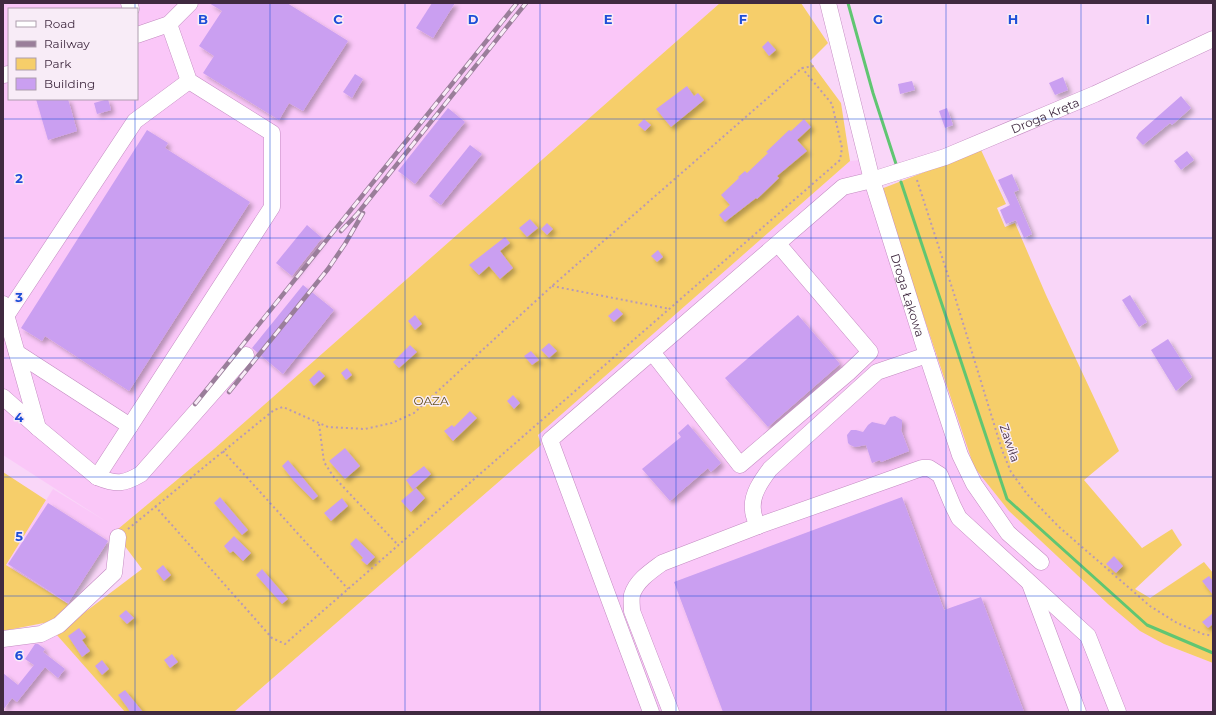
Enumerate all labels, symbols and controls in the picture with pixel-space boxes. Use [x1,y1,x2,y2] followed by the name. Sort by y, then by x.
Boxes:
[8,8,138,100] legend
[198,11,208,27] text: B
[333,11,343,27] text: C
[468,11,479,27] text: D
[604,11,613,27] text: E
[739,11,747,27] text: F
[873,11,883,27] text: G
[1008,11,1018,27] text: H
[1146,11,1150,27] text: I
[44,16,75,31] text: Road
[44,36,90,51] text: Railway
[44,56,72,71] text: Park
[44,76,95,91] text: Building
[1009,94,1081,136] street label: Droga Kręta
[15,170,23,186] text: 2
[888,252,928,339] street label: Droga Łąkowa
[14,289,23,305] text: 3
[414,393,449,408] park label: OAZA
[15,409,24,425] text: 4
[997,422,1023,464] street label: Zawiła
[15,528,23,544] text: 5
[15,647,24,663] text: 6

